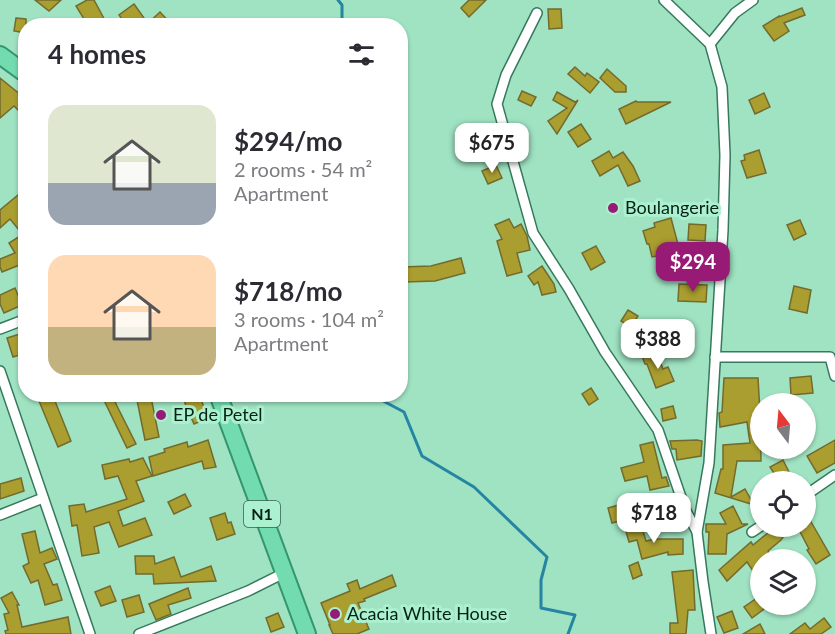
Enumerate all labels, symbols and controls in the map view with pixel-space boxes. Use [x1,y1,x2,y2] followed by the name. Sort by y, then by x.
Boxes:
[48,38,146,70] text: 4 homes
[345,38,378,71] icon: filters
[456,123,528,174] pin: $675
[234,125,342,157] text: $294/mo
[96,129,168,201] icon: home
[469,130,515,154] text: $675
[234,157,372,181] text: 2 rooms · 54 m²
[234,181,328,205] text: Apartment
[625,196,719,218] place label: Boulangerie
[606,201,620,215] marker: Boulangerie
[657,242,729,293] pin: $294
[670,249,716,273] text: $294
[234,275,342,307] text: $718/mo
[96,279,168,351] icon: home
[234,307,384,331] text: 3 rooms · 104 m²
[622,319,694,370] pin: $388
[635,326,681,350] text: $388
[234,331,328,355] text: Apartment
[750,393,816,459] north arrow
[750,393,816,615] map controls
[173,403,262,425] place label: EP de Petel
[154,408,168,422] marker: EP de Petel
[750,471,816,537] button: locate
[618,493,690,544] pin: $718
[631,500,677,524] text: $718
[244,501,280,527] road number: N1
[750,549,816,615] button: layers
[347,602,507,624] place label: Acacia White House
[328,607,342,621] marker: Acacia White House

